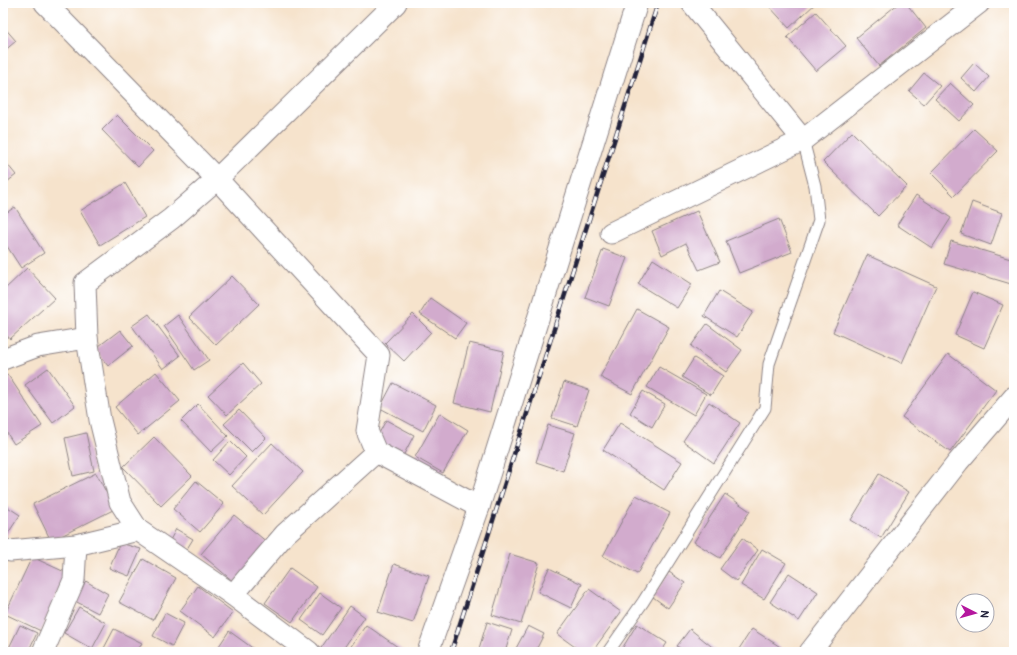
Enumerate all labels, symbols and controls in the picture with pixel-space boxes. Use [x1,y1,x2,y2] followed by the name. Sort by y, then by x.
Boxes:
[955,593,995,633] north arrow
[978,610,991,619] text: N

